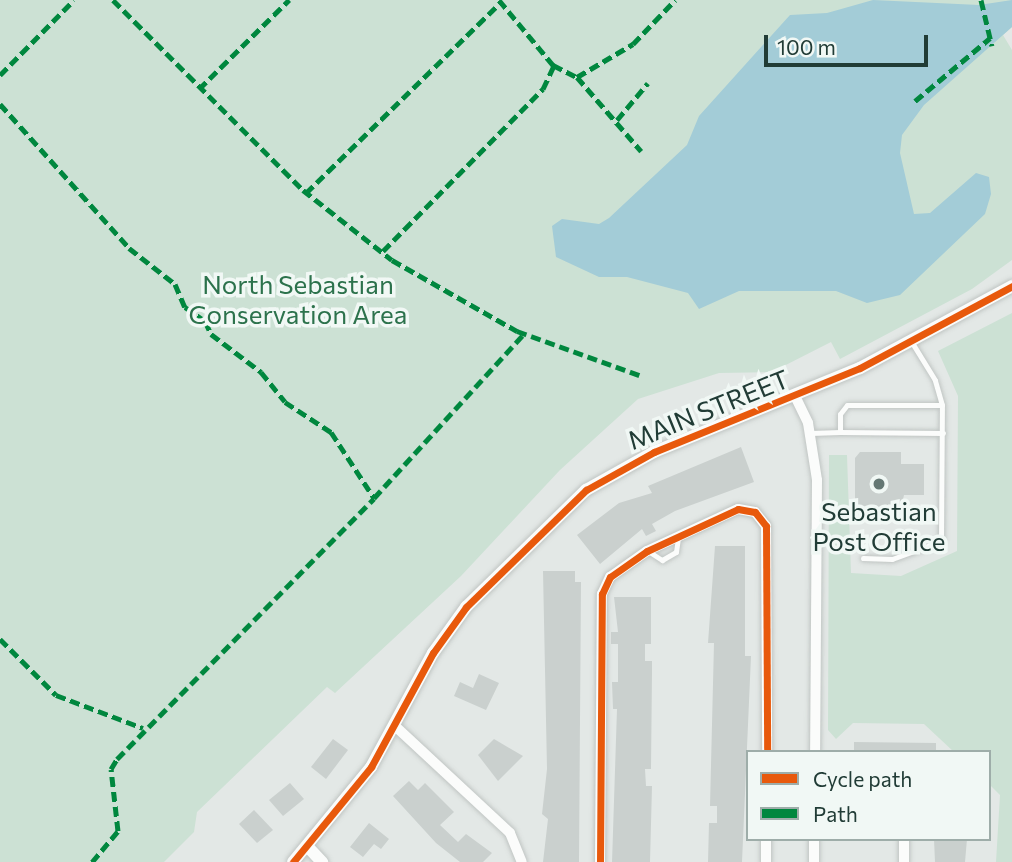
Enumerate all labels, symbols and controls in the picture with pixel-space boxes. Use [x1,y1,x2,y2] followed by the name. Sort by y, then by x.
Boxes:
[767,21,932,65] scale bar
[777,34,836,59] text: 100 m
[189,268,407,330] park label: North Sebastian Conservation Area
[623,362,793,456] street label: MAIN STREET
[871,476,887,492] marker: Sebastian Post Office
[813,495,945,556] place label: Sebastian Post Office
[746,750,991,841] legend
[813,766,912,791] text: Cycle path
[813,801,858,826] text: Path

